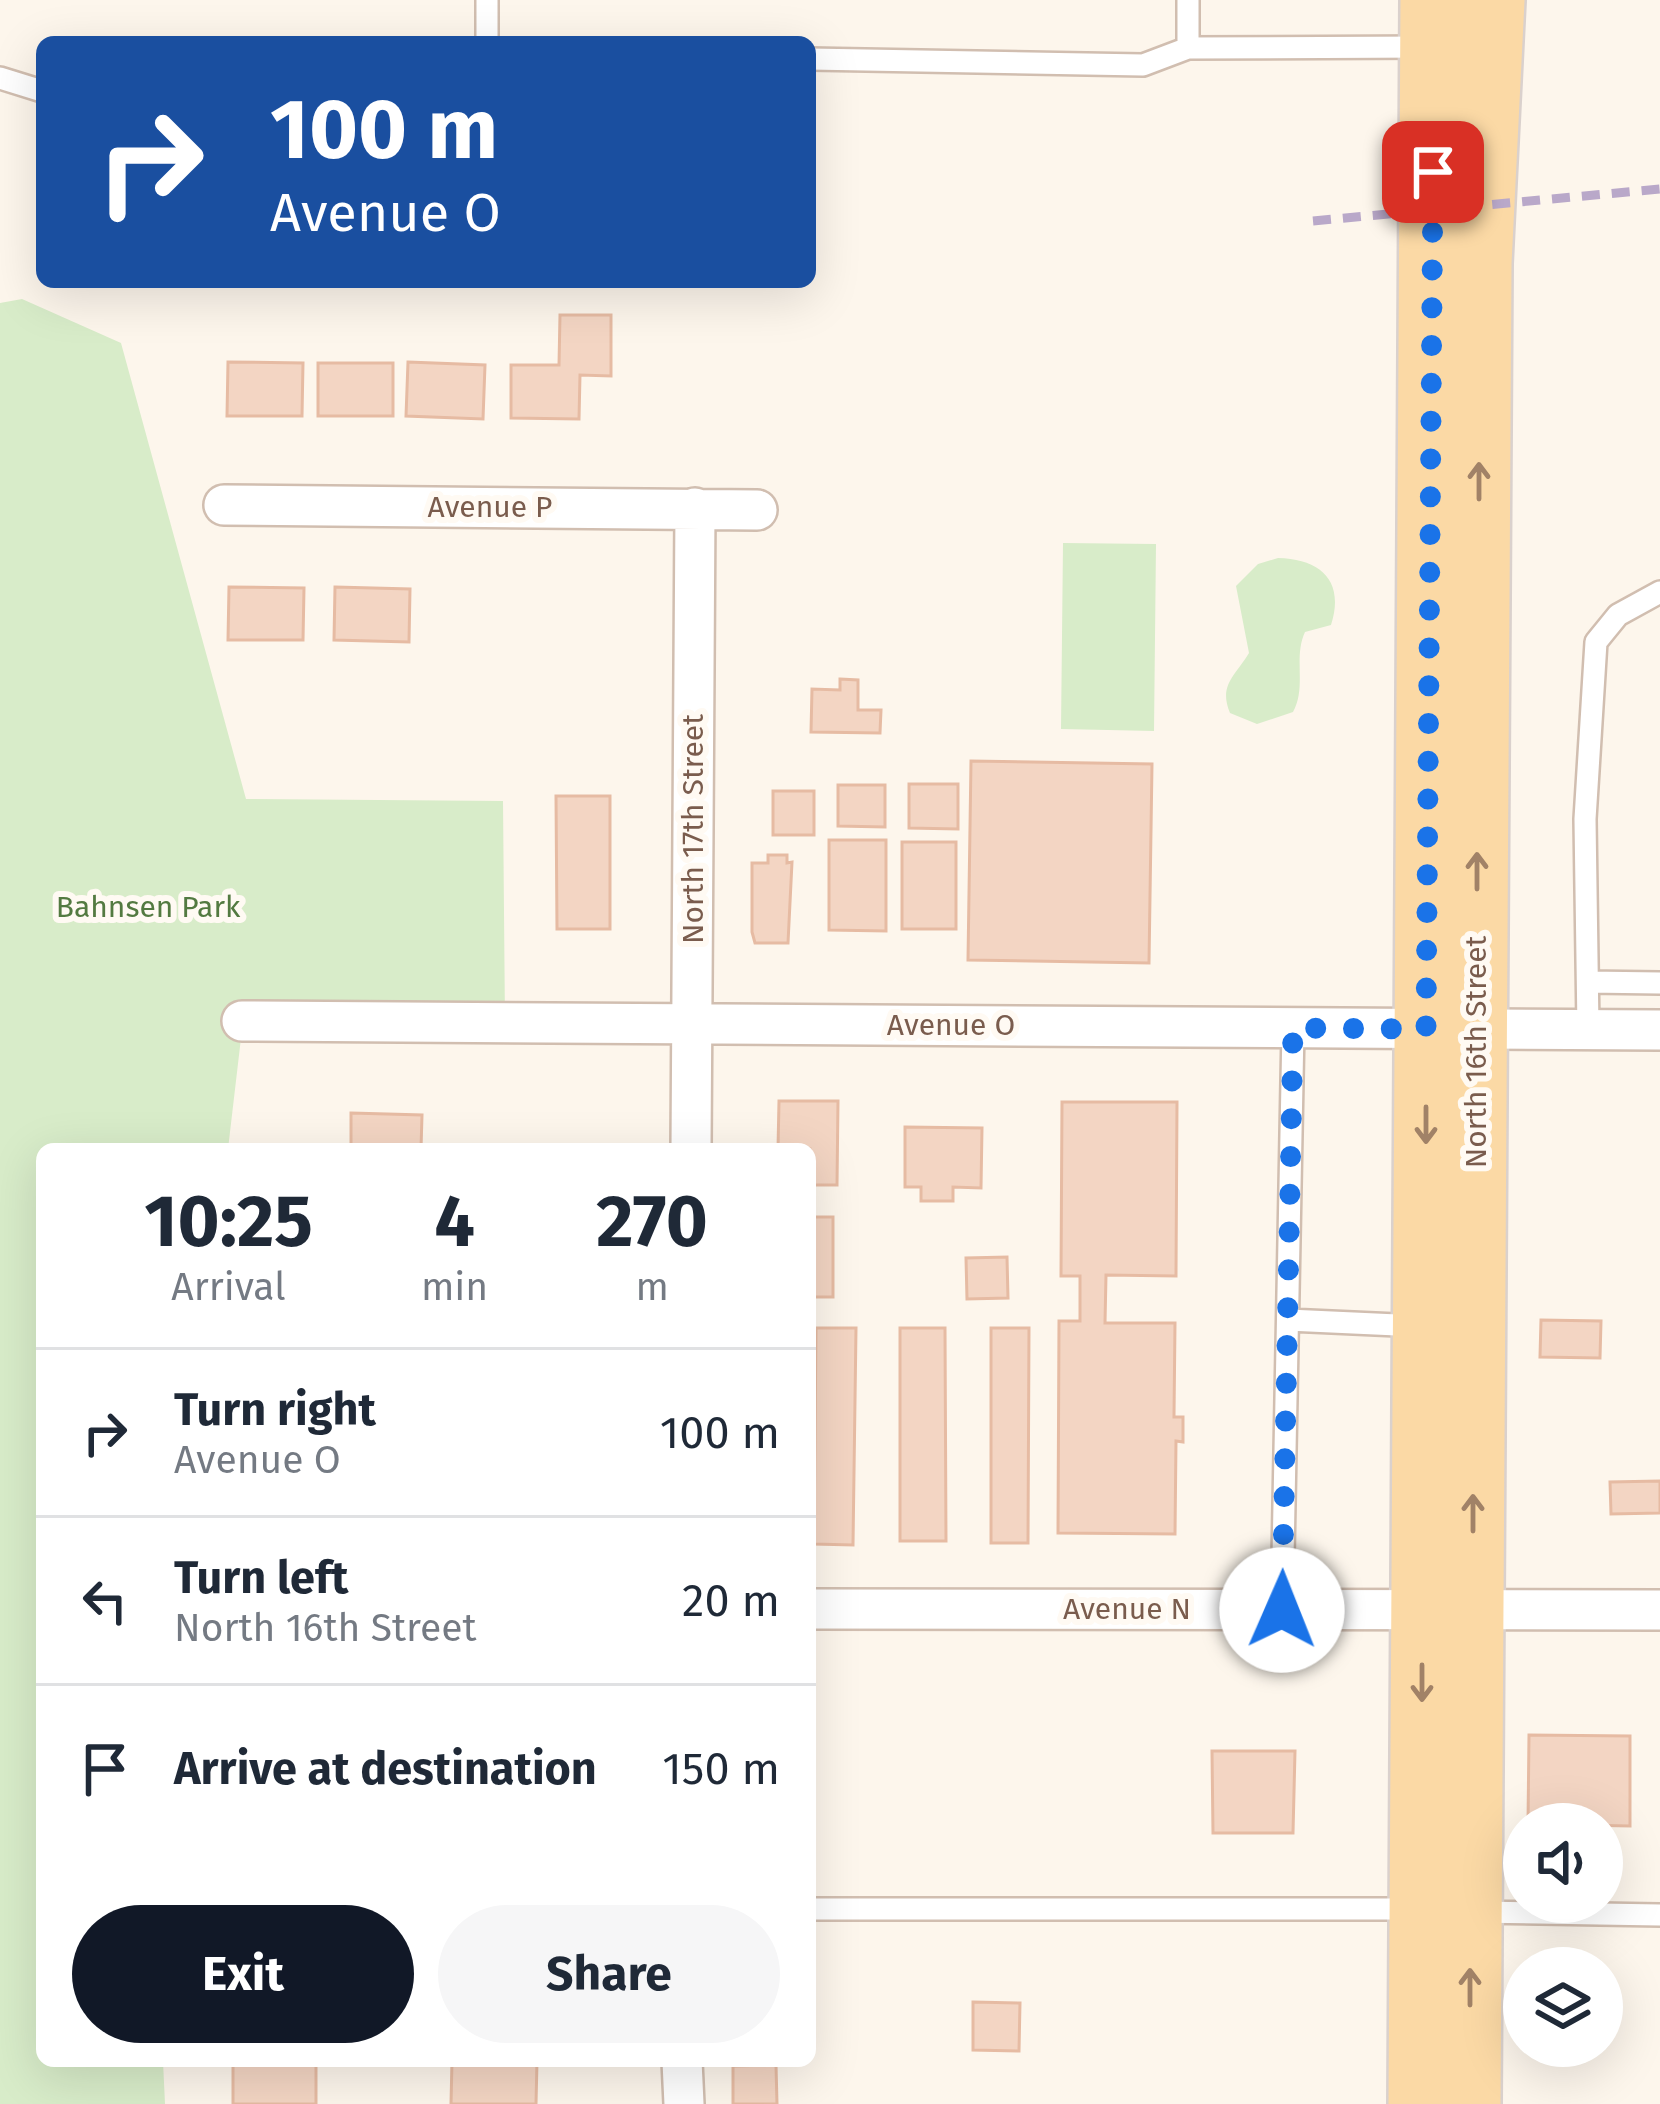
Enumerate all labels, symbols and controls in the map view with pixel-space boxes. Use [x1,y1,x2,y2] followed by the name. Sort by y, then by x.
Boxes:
[270,79,498,180] text: 100 m
[72,84,228,240] icon: right
[1382,121,1484,223] pin
[1400,139,1466,205] icon: arrive
[270,181,501,245] text: Avenue O
[1468,462,1490,501] one-way arrow
[428,489,552,525] street label: Avenue P
[675,714,711,944] street label: North 17th Street
[1466,852,1488,891] one-way arrow
[56,889,241,925] park label: Bahnsen Park
[1458,935,1494,1168] street label: North 16th Street
[887,1007,1015,1043] street label: Avenue O
[1415,1105,1437,1144] one-way arrow
[144,1179,313,1265] text: 10:25
[434,1179,475,1265] text: 4
[596,1179,708,1265] text: 270
[171,1264,286,1310] text: Arrival
[421,1264,488,1310] text: min
[635,1264,669,1310] text: m
[174,1383,376,1437] text: Turn right
[72,1400,138,1466] icon: right
[660,1406,780,1460] text: 100 m
[174,1437,341,1483] text: Avenue O
[1462,1494,1484,1533] one-way arrow
[1219,1547,1345,1673] position arrow
[174,1551,348,1605] text: Turn left
[72,1568,138,1634] icon: left
[682,1574,780,1628] text: 20 m
[1063,1591,1191,1627] street label: Avenue N
[174,1605,476,1651] text: North 16th Street
[1411,1663,1433,1702] one-way arrow
[72,1736,138,1802] icon: arrive
[174,1742,597,1796] text: Arrive at destination
[662,1742,780,1796] text: 150 m
[1503,1803,1623,2067] map controls
[1503,1803,1623,1923] button: sound
[72,1905,414,2043] button: Exit
[438,1905,780,2043] button: Share
[1503,1947,1623,2067] button: layers
[1459,1968,1481,2007] one-way arrow

